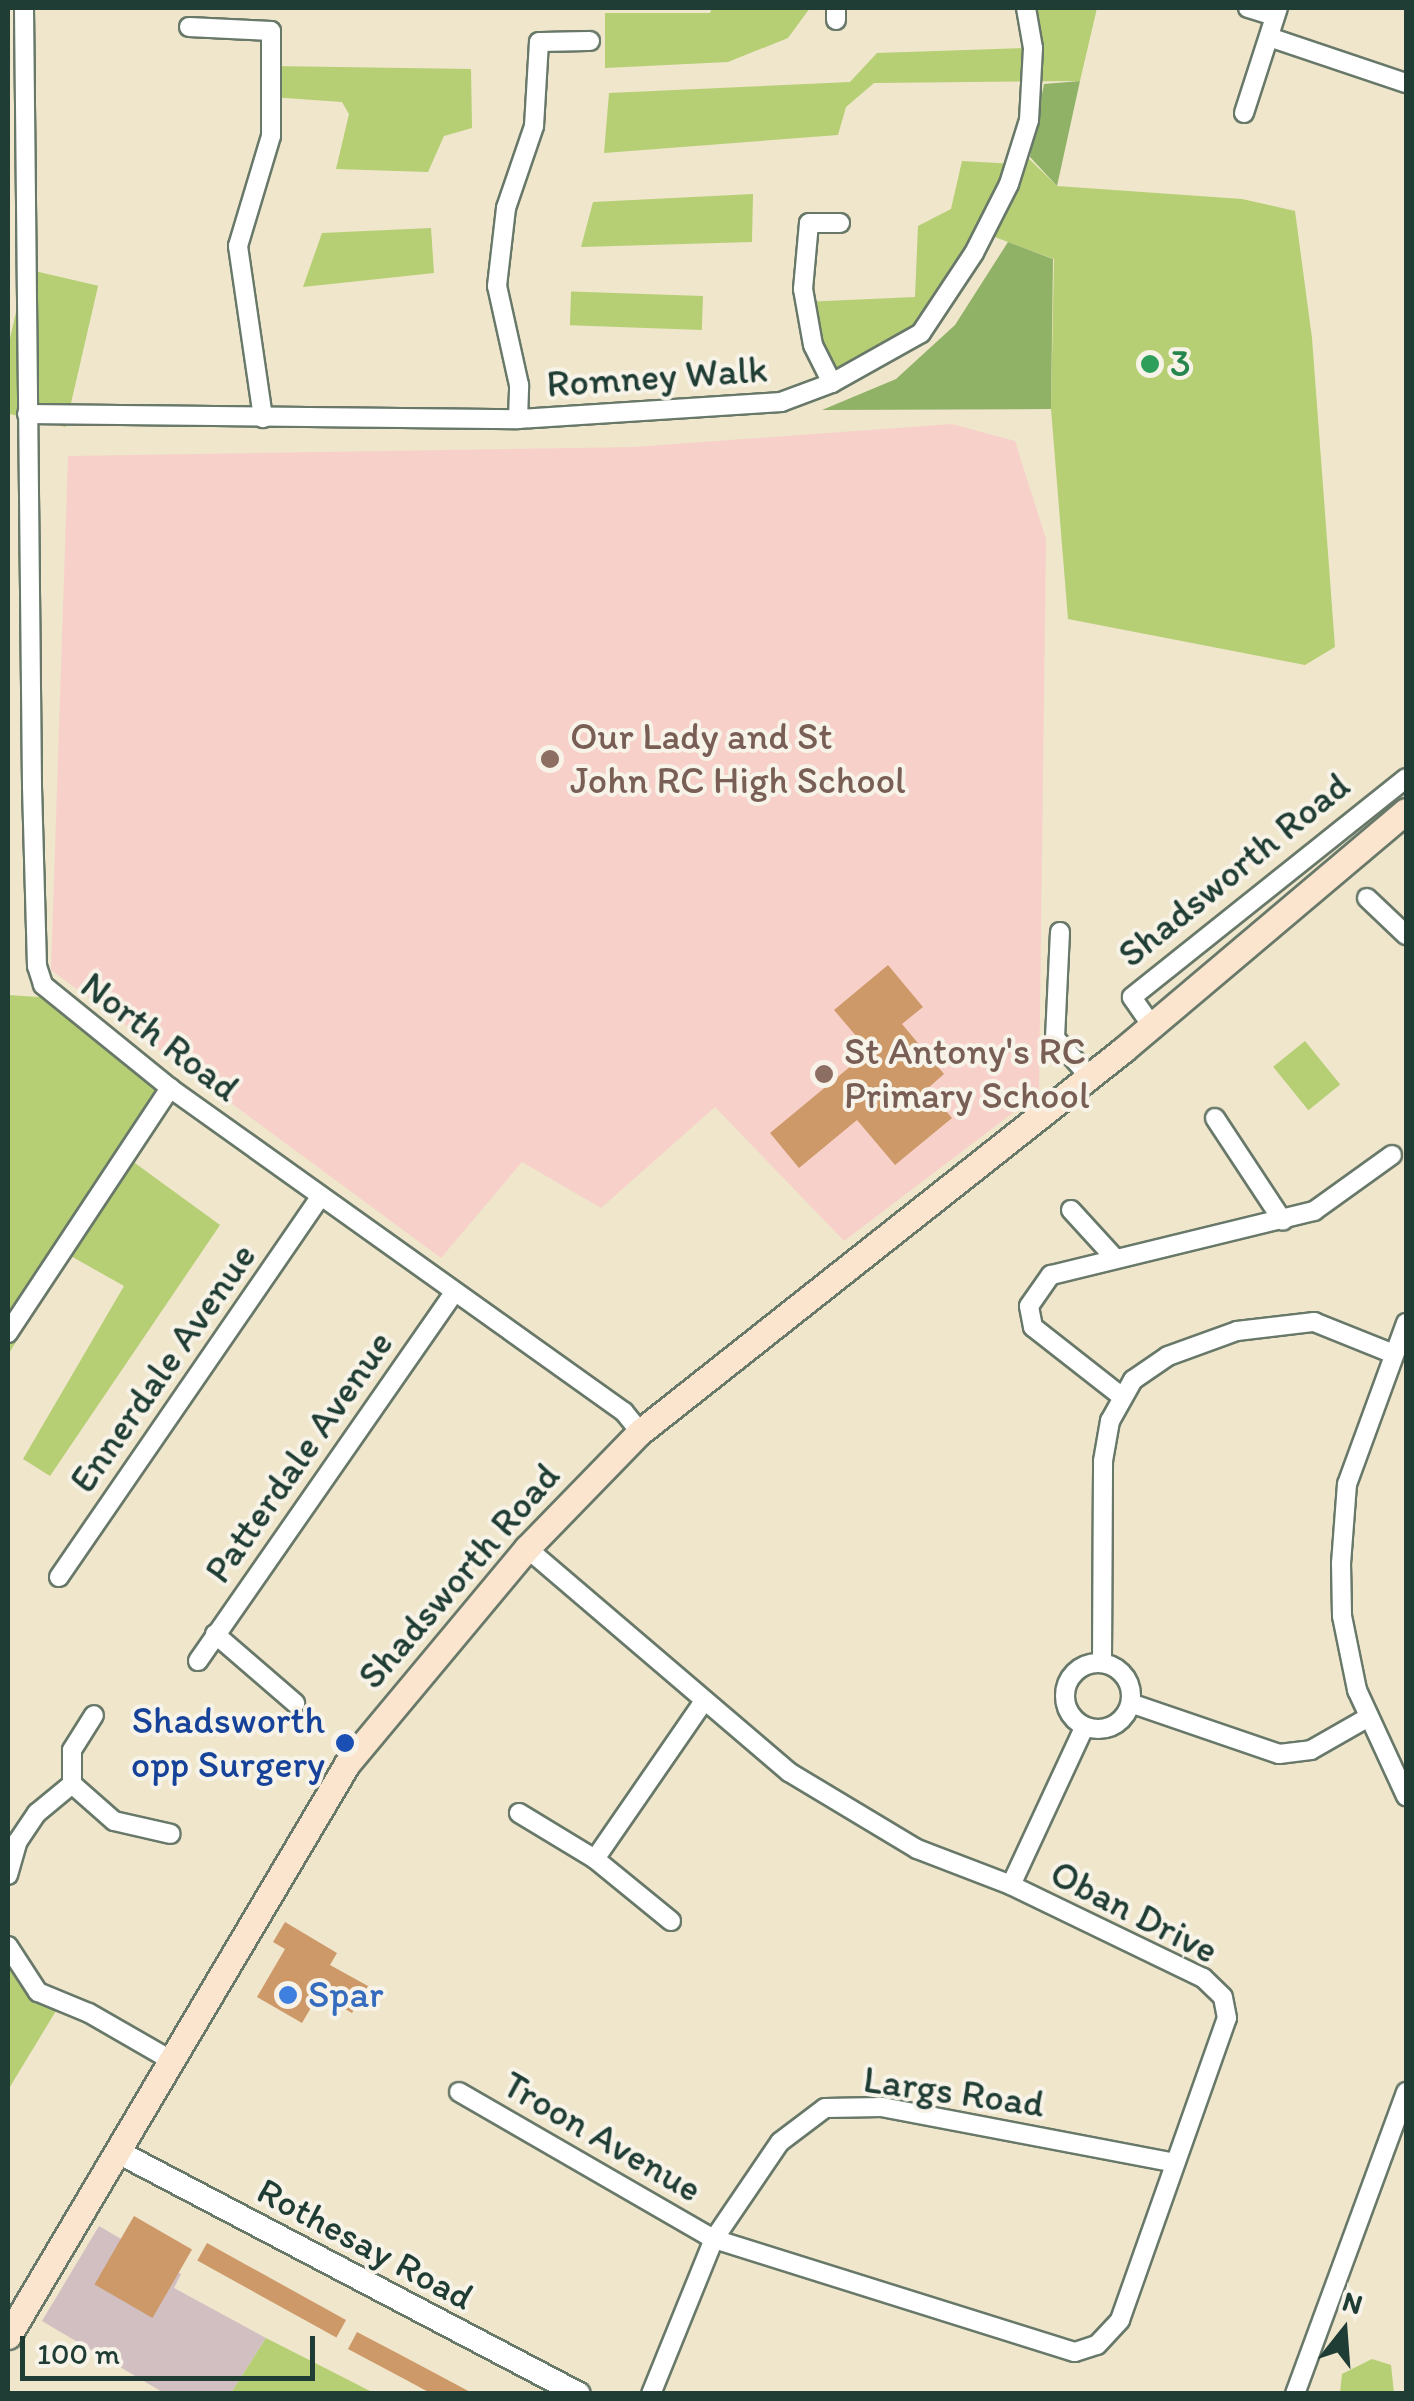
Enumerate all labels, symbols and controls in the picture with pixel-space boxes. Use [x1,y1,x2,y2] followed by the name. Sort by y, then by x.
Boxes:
[1170,341,1191,387] place label: 3
[546,347,768,407] street label: Romney Walk
[1139,353,1161,375] marker: 3
[570,714,904,804] place label: Our Lady and St John RC High School
[539,748,561,770] marker: Our Lady and St John RC High School
[1109,763,1359,977] street label: Shadsworth Road
[72,963,248,1111] street label: North Road
[844,1029,1089,1118] place label: St Antony's RC Primary School
[813,1063,835,1085] marker: St Antony's RC Primary School
[61,1235,265,1501] street label: Ennerdale Avenue
[195,1322,403,1592] street label: Patterdale Avenue
[349,1454,569,1698] street label: Shadsworth Road
[130,1698,325,1788] place label: Shadsworth opp Surgery
[334,1732,356,1754] marker: Shadsworth opp Surgery
[1043,1850,1225,1974] street label: Oban Drive
[308,1972,384,2018] place label: Spar
[277,1984,299,2006] marker: Spar
[861,2057,1047,2127] street label: Largs Road
[495,2062,709,2212] street label: Troon Avenue
[249,2168,481,2320] street label: Rothesay Road
[1294,2281,1394,2381] north arrow
[1339,2283,1367,2321] text: N
[25,2316,320,2378] scale bar
[37,2335,120,2372] text: 100 m

